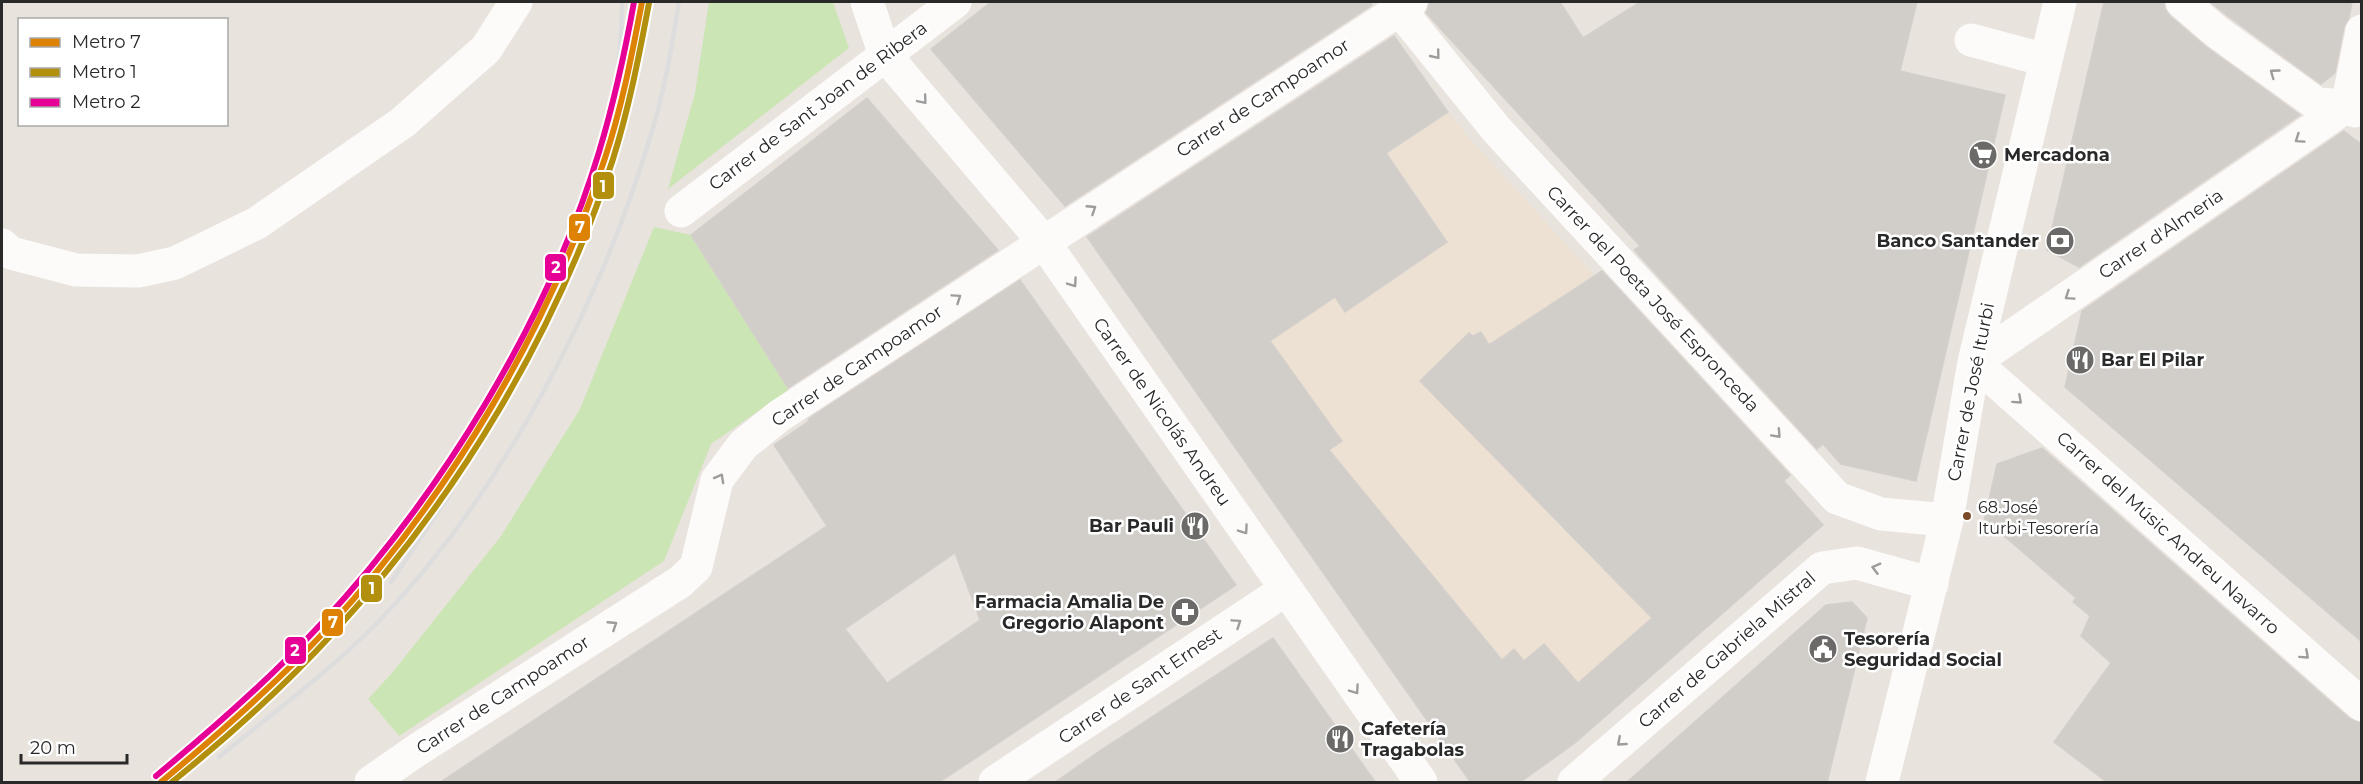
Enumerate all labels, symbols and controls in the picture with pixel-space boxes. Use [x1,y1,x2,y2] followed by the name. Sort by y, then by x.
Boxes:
[705,17,931,195] street label: Carrer de Sant Joan de Ribera
[18,18,228,126] legend
[72,31,141,53] text: Metro 7
[1172,34,1354,162] street label: Carrer de Campoamor
[1429,48,1440,59] one-way arrow
[72,61,137,83] text: Metro 1
[2270,69,2281,80] one-way arrow
[72,91,141,113] text: Metro 2
[916,93,927,104] one-way arrow
[2295,132,2306,143] one-way arrow
[1967,139,1999,171] supermarket icon: Mercadona
[2004,144,2110,166] place label: Mercadona
[592,171,615,200] line badge: 1
[600,177,606,196] text: 1
[1542,181,1764,417] street label: Carrer del Poeta José Espronceda
[2095,184,2227,284] street label: Carrer d'Almeria
[1086,205,1097,216] one-way arrow
[568,213,591,242] line badge: 7
[575,218,585,237] text: 7
[2044,225,2076,257] bank icon: Banco Santander
[1876,230,2039,252] place label: Banco Santander
[544,253,567,282] line badge: 2
[551,258,561,277] text: 2
[1066,277,1077,288] one-way arrow
[2065,289,2076,300] one-way arrow
[951,294,962,305] one-way arrow
[767,300,947,432] street label: Carrer de Campoamor
[1943,301,1999,483] street label: Carrer de José Iturbi
[1089,314,1235,510] street label: Carrer de Nicolás Andreu
[2064,344,2096,376] restaurant icon: Bar El Pilar
[2101,349,2204,371] place label: Bar El Pilar
[2011,393,2022,404] one-way arrow
[1770,426,1781,437] one-way arrow
[2052,427,2284,639] street label: Carrer del Músic Andreu Navarro
[713,474,724,484] one-way arrow
[1978,498,2099,538] place label: 68.José Iturbi-Tesorería
[1179,510,1211,542] restaurant icon: Bar Pauli
[1961,510,1973,522] marker: 68.José Iturbi-Tesorería
[1089,515,1174,537] place label: Bar Pauli
[1237,523,1248,534] one-way arrow
[1871,563,1881,576] one-way arrow
[1634,567,1820,733] street label: Carrer de Gabriela Mistral
[360,574,383,603] line badge: 1
[369,579,375,598] text: 1
[975,591,1164,634] place label: Farmacia Amalia De Gregorio Alapont
[1169,596,1201,628] pharmacy icon: Farmacia Amalia De Gregorio Alapont
[321,608,344,637] line badge: 7
[328,613,338,632] text: 7
[1231,618,1241,630] one-way arrow
[607,620,617,632] one-way arrow
[1054,623,1226,749] street label: Carrer de Sant Ernest
[1844,628,2002,671] place label: Tesorería Seguridad Social
[412,631,594,759] street label: Carrer de Campoamor
[1807,633,1839,665] public building icon: Tesorería Seguridad Social
[284,636,307,665] line badge: 2
[290,641,300,660] text: 2
[2298,648,2309,659] one-way arrow
[1348,683,1359,694] one-way arrow
[1361,718,1465,761] place label: Cafetería Tragabolas
[1324,723,1356,755] restaurant icon: Cafetería Tragabolas
[21,727,128,765] scale bar
[1617,735,1628,746] one-way arrow
[30,737,76,759] text: 20 m

